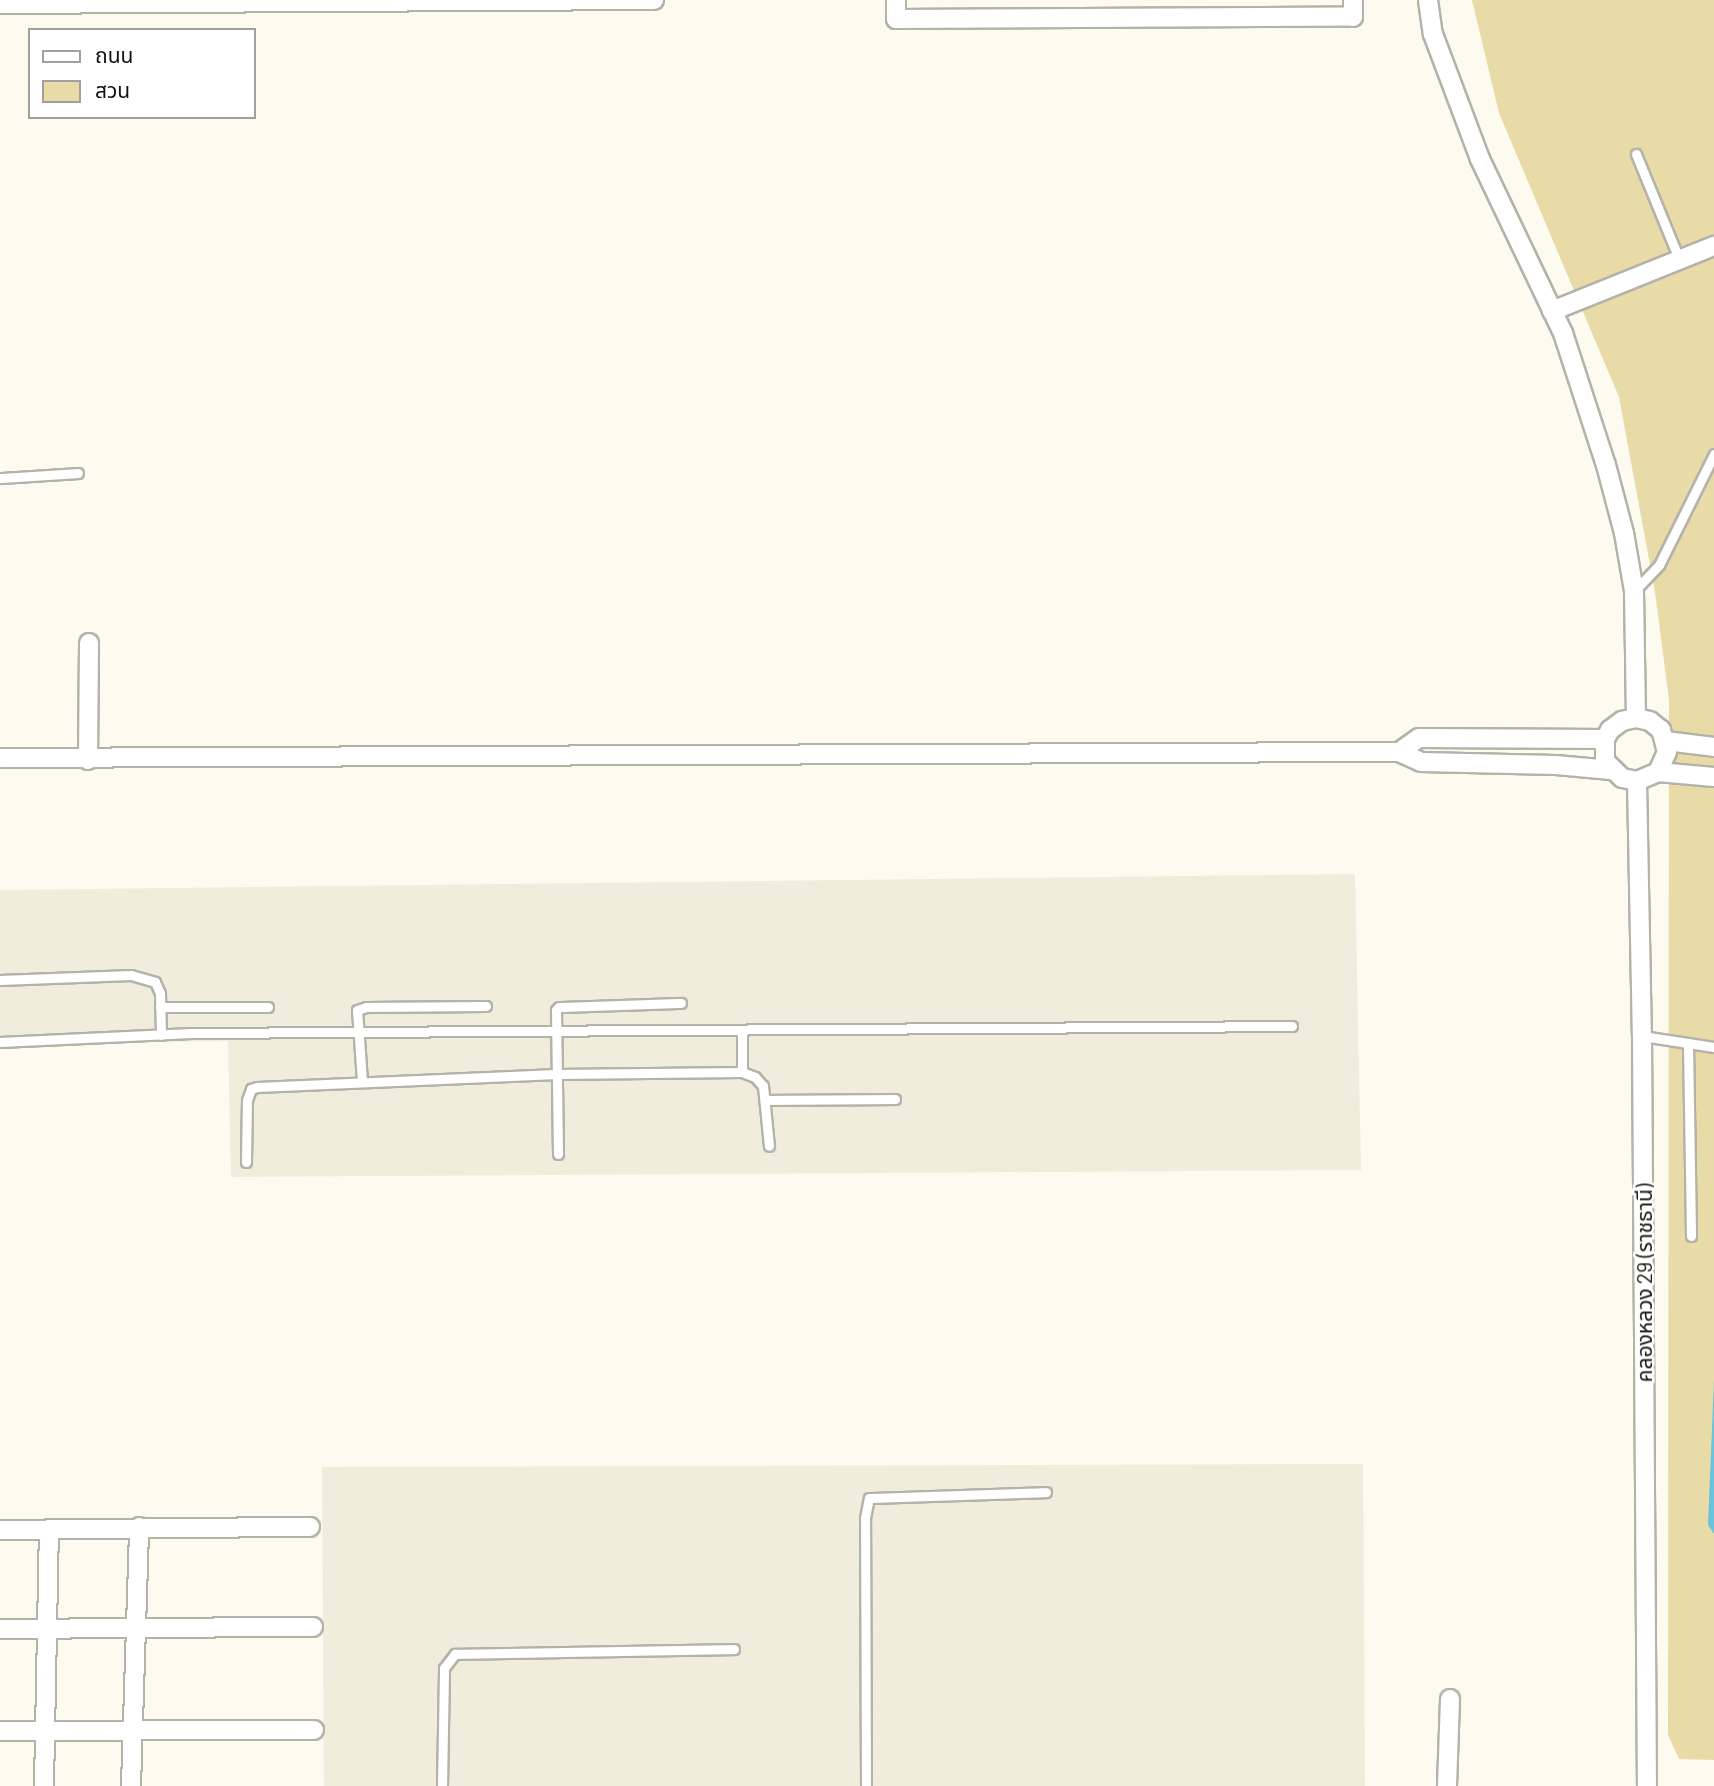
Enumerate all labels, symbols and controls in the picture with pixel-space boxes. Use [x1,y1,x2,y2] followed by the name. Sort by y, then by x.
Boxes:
[28,28,256,119] legend
[95,42,133,67] text: ถนน
[95,77,130,102] text: สวน
[1631,1184,1657,1382] street label: คลองหลวง 29 (ราชธานี)

